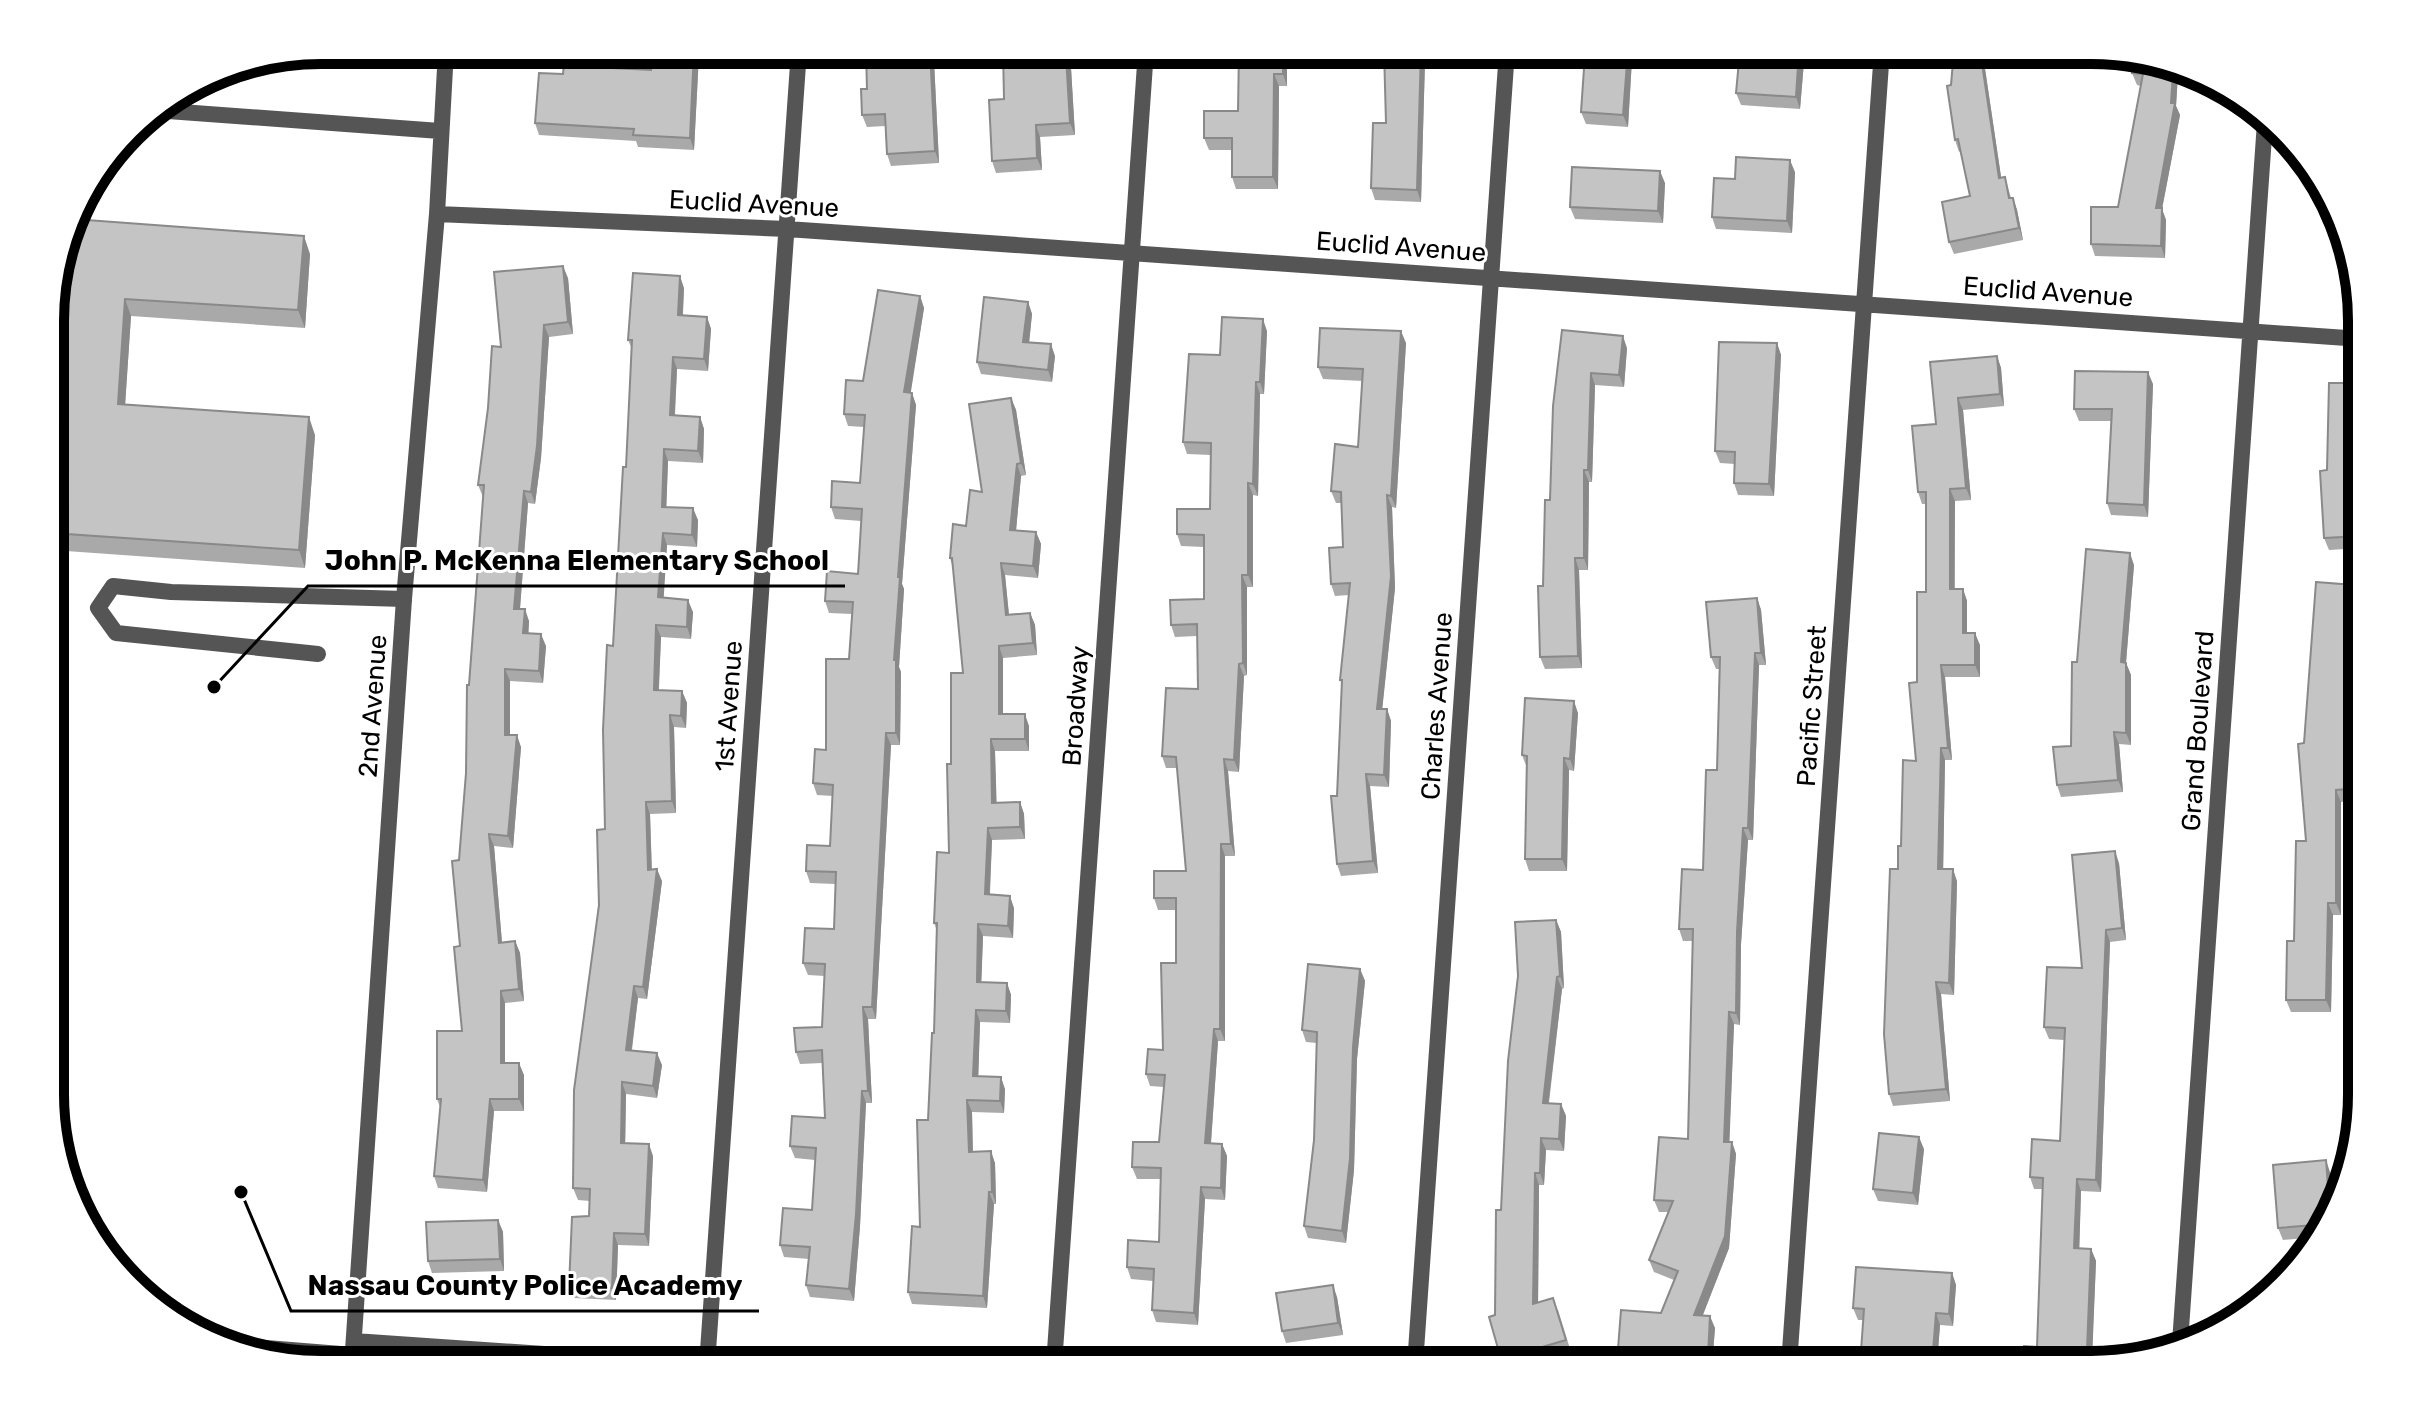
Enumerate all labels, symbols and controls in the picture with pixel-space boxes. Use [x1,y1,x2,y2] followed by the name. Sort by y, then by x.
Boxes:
[668,184,840,224] street label: Euclid Avenue
[1315,226,1487,268] street label: Euclid Avenue
[1962,271,2134,313] street label: Euclid Avenue
[308,534,845,586] callout: John P. McKenna Elementary School
[325,544,829,577] text: John P. McKenna Elementary School
[1415,611,1459,801] street label: Charles Avenue
[1791,624,1833,788] street label: Pacific Street
[2176,630,2220,832] street label: Grand Boulevard
[353,633,393,779] street label: 2nd Avenue
[709,639,749,773] street label: 1st Avenue
[1056,645,1096,767] street label: Broadway
[291,1259,759,1311] callout: Nassau County Police Academy
[308,1269,743,1302] text: Nassau County Police Academy

